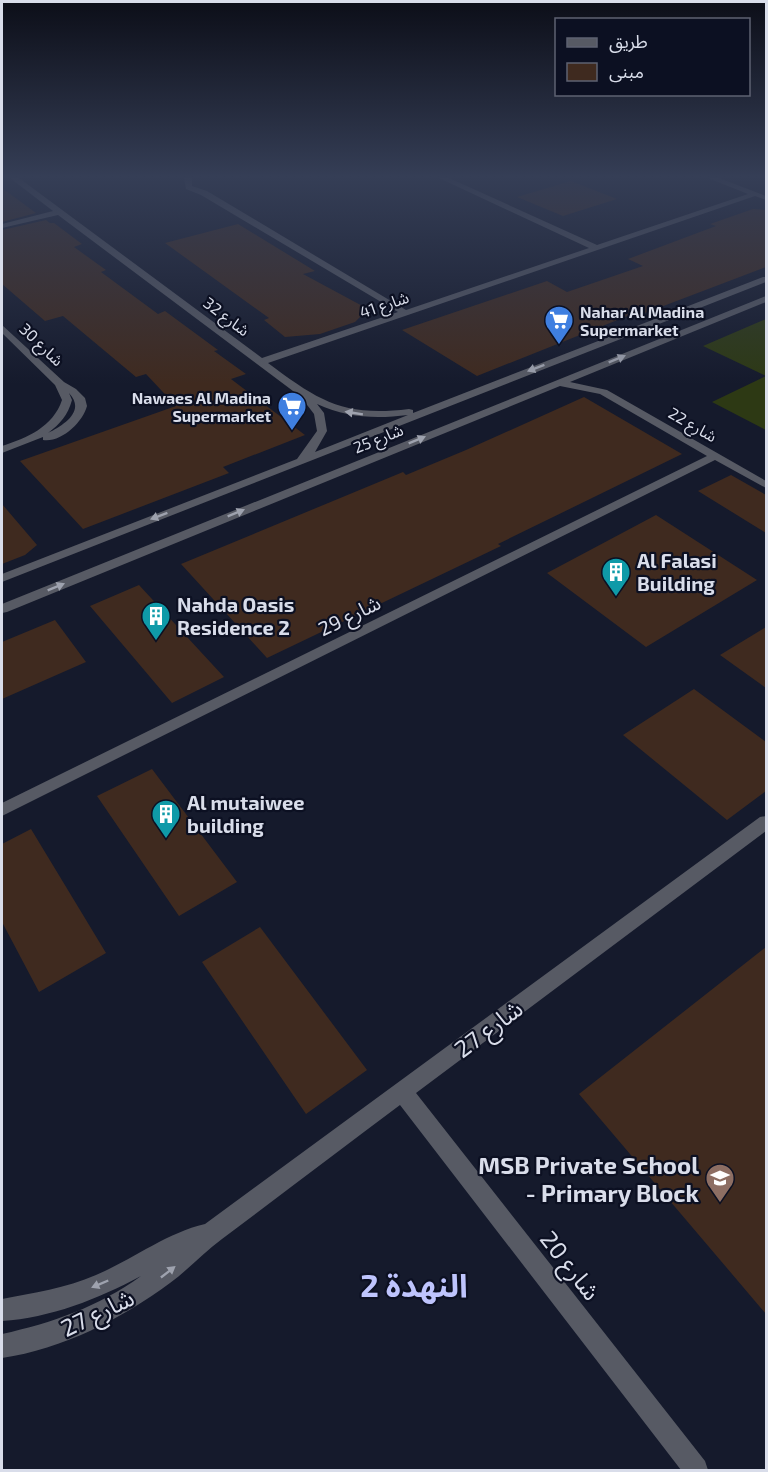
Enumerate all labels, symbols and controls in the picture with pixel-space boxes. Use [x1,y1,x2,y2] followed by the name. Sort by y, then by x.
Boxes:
[555,18,750,96] legend
[609,30,648,53] text: طريق
[609,60,644,83] text: مبنى
[357,287,412,325] street label: شارع 41
[198,293,254,343] street label: شارع 32
[580,302,704,339] place label: Nahar Al Madina Supermarket
[543,304,575,346] supermarket icon: Nahar Al Madina Supermarket
[13,319,68,372] street label: شارع 30
[608,354,626,363] one-way arrow
[527,364,545,374] one-way arrow
[132,388,271,425] place label: Nawaes Al Madina Supermarket
[276,390,308,432] supermarket icon: Nawaes Al Madina Supermarket
[663,403,721,449] street label: شارع 22
[344,408,363,417] one-way arrow
[350,419,407,460] street label: شارع 25
[408,435,426,444] one-way arrow
[228,508,246,518] one-way arrow
[150,512,168,521] one-way arrow
[637,548,717,595] place label: Al Falasi Building
[600,556,632,598] building icon: Al Falasi Building
[47,582,65,592] one-way arrow
[314,590,386,644] street label: شارع 29
[177,592,294,639] place label: Nahda Oasis Residence 2
[140,600,172,642] building icon: Nahda Oasis Residence 2
[187,790,305,837] place label: Al mutaiwee building
[150,798,182,840] building icon: Al mutaiwee building
[448,993,530,1066] street label: شارع 27
[478,1150,700,1207] place label: MSB Private School - Primary Block
[704,1162,736,1204] school or university icon: MSB Private School - Primary Block
[532,1225,607,1308] street label: شارع 20
[160,1265,176,1278] one-way arrow
[360,1265,468,1304] district label: النهدة 2
[90,1279,108,1289] one-way arrow
[56,1282,140,1346] street label: شارع 27

